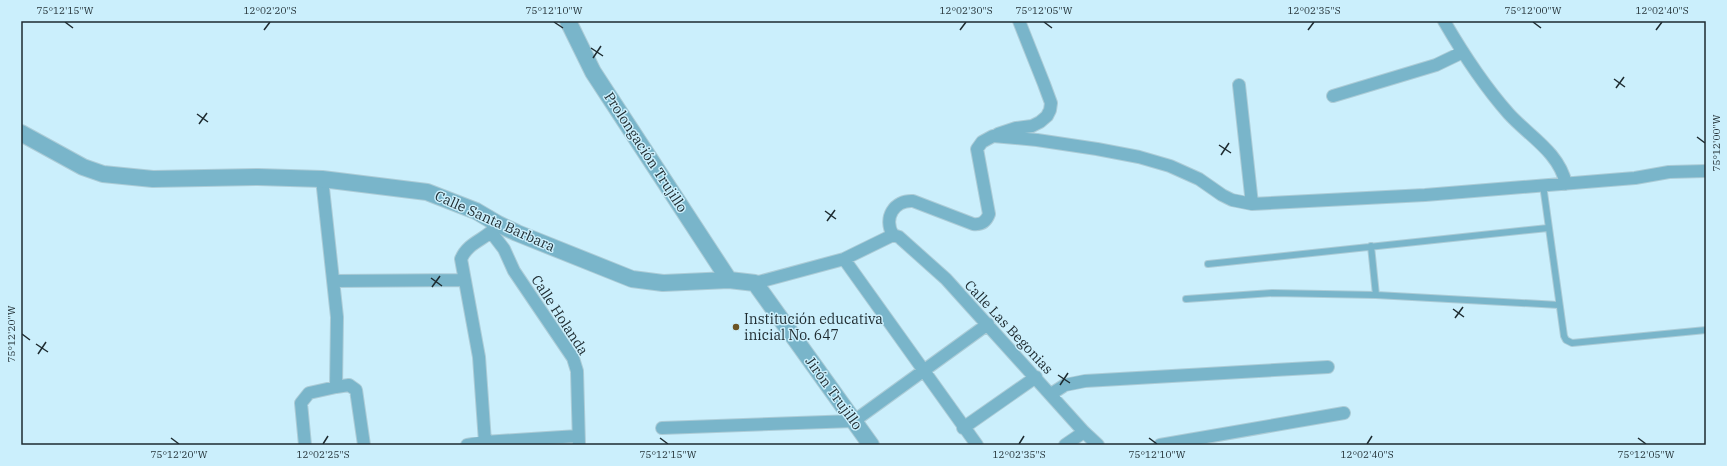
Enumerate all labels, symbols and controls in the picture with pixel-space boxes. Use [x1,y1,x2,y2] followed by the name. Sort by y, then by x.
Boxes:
[36,4,94,17] text: 75°12'15"W
[243,4,297,17] text: 12°02'20"S
[525,4,583,17] text: 75°12'10"W
[939,4,993,17] text: 12°02'30"S
[1015,4,1073,17] text: 75°12'05"W
[1287,4,1341,17] text: 12°02'35"S
[1504,4,1562,17] text: 75°12'00"W
[1635,4,1689,17] text: 12°02'40"S
[600,89,692,216] street label: Prolongación Trujillo
[1710,114,1723,172] text: 75°12'00"W
[432,186,558,256] street label: Calle Santa Barbara
[528,272,593,359] street label: Calle Holanda
[961,276,1057,378] street label: Calle Las Begonias
[5,305,18,363] text: 75°12'20"W
[744,310,883,344] place label: Institución educativa inicial No. 647
[731,322,741,332] marker: Institución educativa inicial No. 647
[801,353,867,433] street label: Jirón Trujillo
[150,448,208,461] text: 75°12'20"W
[296,448,350,461] text: 12°02'25"S
[639,448,697,461] text: 75°12'15"W
[992,448,1046,461] text: 12°02'35"S
[1128,448,1186,461] text: 75°12'10"W
[1340,448,1394,461] text: 12°02'40"S
[1617,448,1675,461] text: 75°12'05"W

